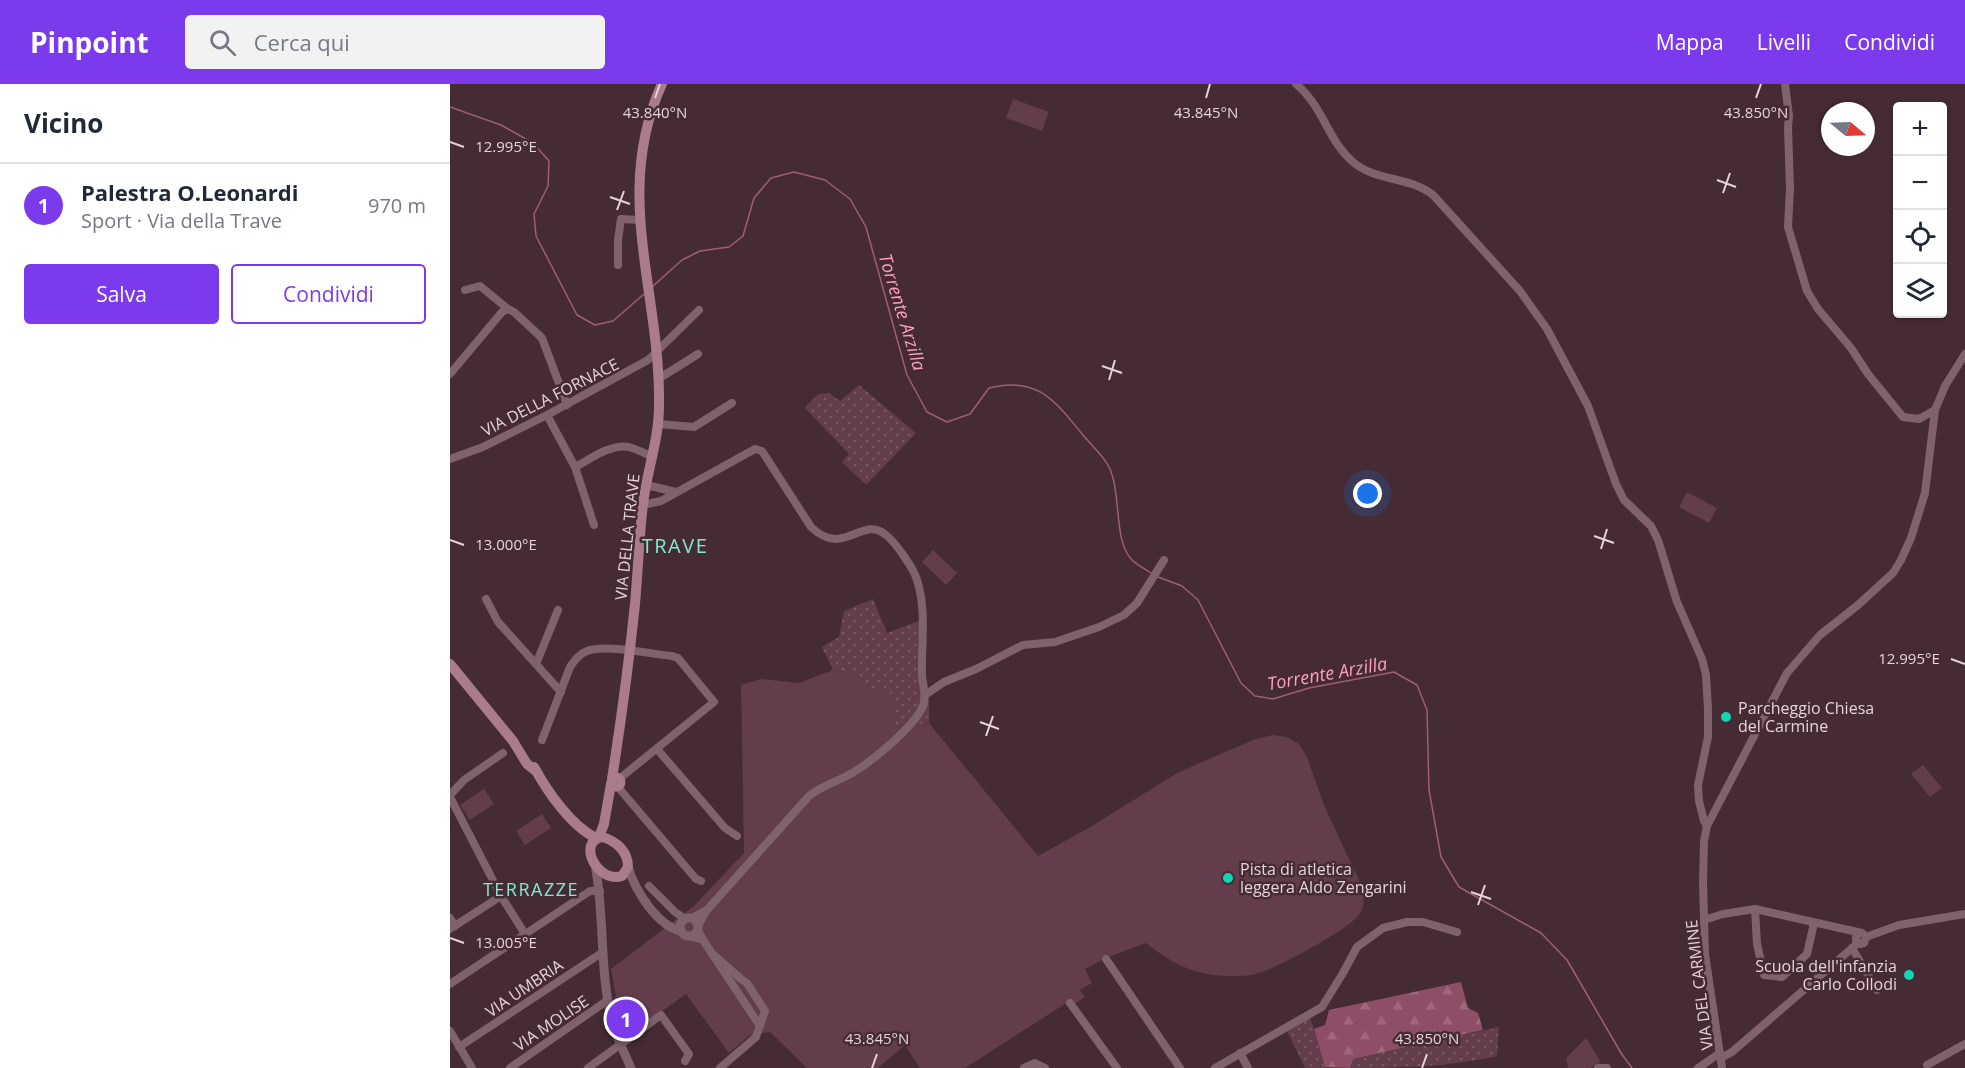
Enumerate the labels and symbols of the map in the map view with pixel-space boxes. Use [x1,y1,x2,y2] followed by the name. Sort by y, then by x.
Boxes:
[623,102,687,122] text: 43.840°N
[1174,102,1238,122] text: 43.845°N
[1724,102,1788,122] text: 43.850°N
[1821,102,1875,156] north arrow
[475,136,537,156] text: 12.995°E
[874,251,932,373] water label: Torrente Arzilla
[478,353,622,441] street label: VIA DELLA FORNACE
[609,473,645,601] street label: VIA DELLA TRAVE
[1353,479,1382,508] your location
[642,532,708,559] district label: TRAVE
[475,534,537,554] text: 13.000°E
[1878,648,1940,668] text: 12.995°E
[1265,651,1389,695] water label: Torrente Arzilla
[1738,697,1874,737] place label: Parcheggio Chiesa del Carmine
[1719,710,1733,724] marker: Parcheggio Chiesa del Carmine
[1240,858,1407,898] place label: Pista di atletica leggera Aldo Zengarini
[1221,871,1235,885] marker: Pista di atletica leggera Aldo Zengarini
[483,877,579,901] district label: TERRAZZE
[1680,919,1718,1051] street label: VIA DEL CARMINE
[475,932,537,952] text: 13.005°E
[481,953,568,1022] street label: VIA UMBRIA
[1755,955,1897,995] place label: Scuola dell'infanzia Carlo Collodi
[1902,968,1916,982] marker: Scuola dell'infanzia Carlo Collodi
[509,990,593,1056] street label: VIA MOLISE
[606,996,645,1042] pin: 1
[845,1028,909,1048] text: 43.845°N
[1395,1028,1459,1048] text: 43.850°N

